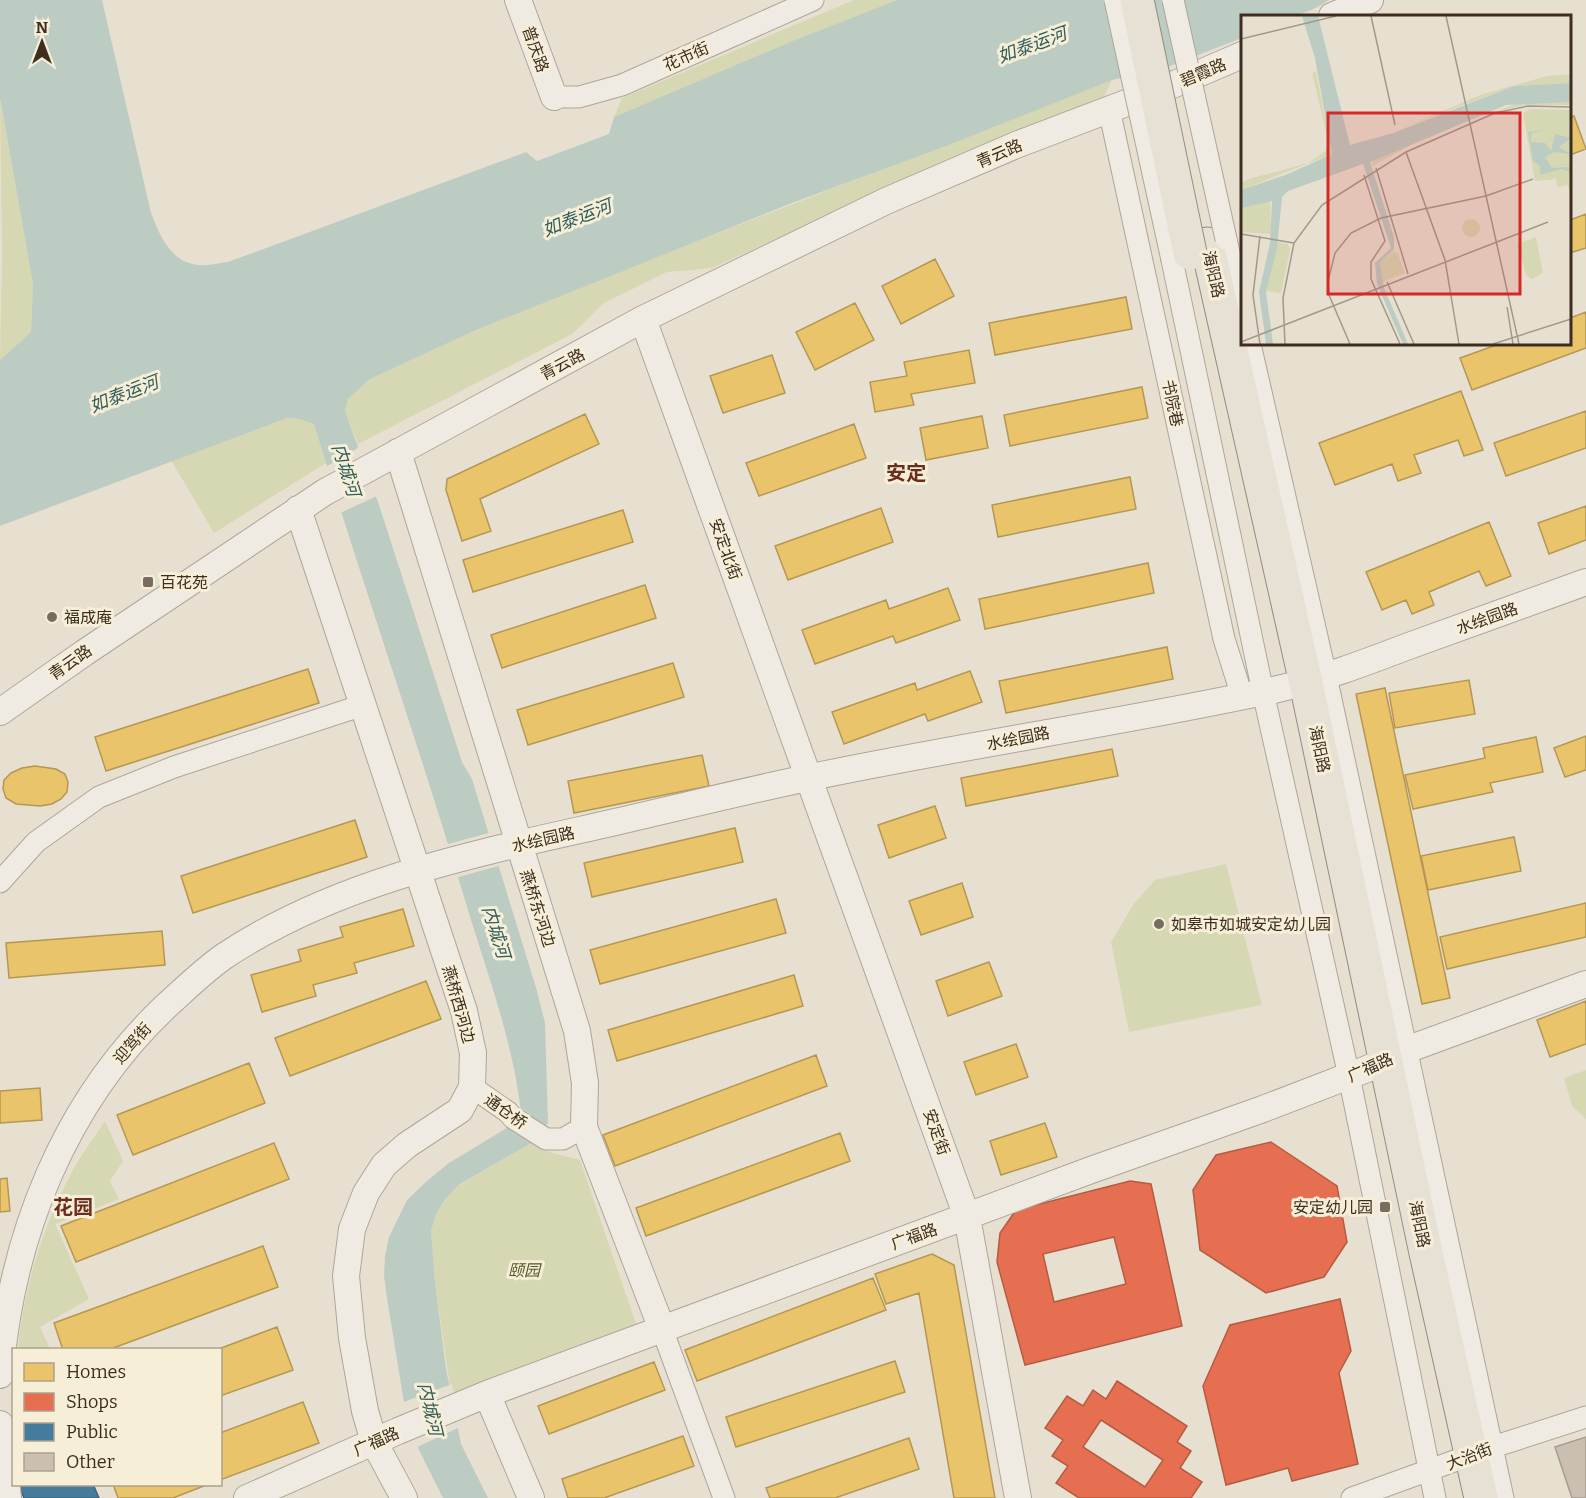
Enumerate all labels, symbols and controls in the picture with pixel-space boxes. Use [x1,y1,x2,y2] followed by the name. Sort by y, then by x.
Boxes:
[12,12,72,72] north arrow
[1241,15,1571,345] inset map
[36,18,48,37] text: N
[994,21,1072,68] water label: 如泰运河
[518,23,553,75] street label: 普庆路
[660,38,712,75] street label: 花市街
[1177,54,1229,91] street label: 碧霞路
[973,135,1025,172] street label: 青云路
[539,194,617,241] water label: 如泰运河
[1199,249,1228,300] street label: 海阳路
[537,345,588,384] street label: 青云路
[86,370,164,417] water label: 如泰运河
[1158,378,1187,429] street label: 书院巷
[327,441,366,502] water label: 内城河
[886,461,926,485] district label: 安定
[706,516,745,582] street label: 安定北街
[160,573,208,592] place label: 百花苑
[141,575,155,589] marker: 百花苑
[1454,599,1520,638] street label: 水绘园路
[64,608,112,627] place label: 福成庵
[45,610,59,624] marker: 福成庵
[45,641,95,684] street label: 青云路
[985,723,1051,754] street label: 水绘园路
[1305,724,1334,775] street label: 海阳路
[510,823,576,856] street label: 水绘园路
[516,867,559,949] street label: 燕桥东河边
[478,903,515,964] water label: 内城河
[1171,915,1331,934] place label: 如皋市如城安定幼儿园
[1152,917,1166,931] marker: 如皋市如城安定幼儿园
[438,963,479,1045] street label: 燕桥西河边
[109,1019,155,1068] street label: 迎驾街
[1344,1049,1396,1086] street label: 广福路
[481,1090,531,1133] street label: 通仓桥
[919,1106,954,1158] street label: 安定街
[53,1195,93,1219] district label: 花园
[1293,1198,1373,1217] place label: 安定幼儿园
[1405,1199,1434,1250] street label: 海阳路
[1378,1200,1392,1214] marker: 安定幼儿园
[888,1219,940,1254] street label: 广福路
[508,1261,542,1280] park label: 颐园
[12,1348,222,1486] legend
[66,1361,126,1383] text: Homes
[413,1380,447,1441] water label: 内城河
[66,1391,118,1413] text: Shops
[66,1421,118,1443] text: Public
[350,1423,402,1460] street label: 广福路
[1443,1439,1495,1474] street label: 大治街
[66,1451,115,1473] text: Other

